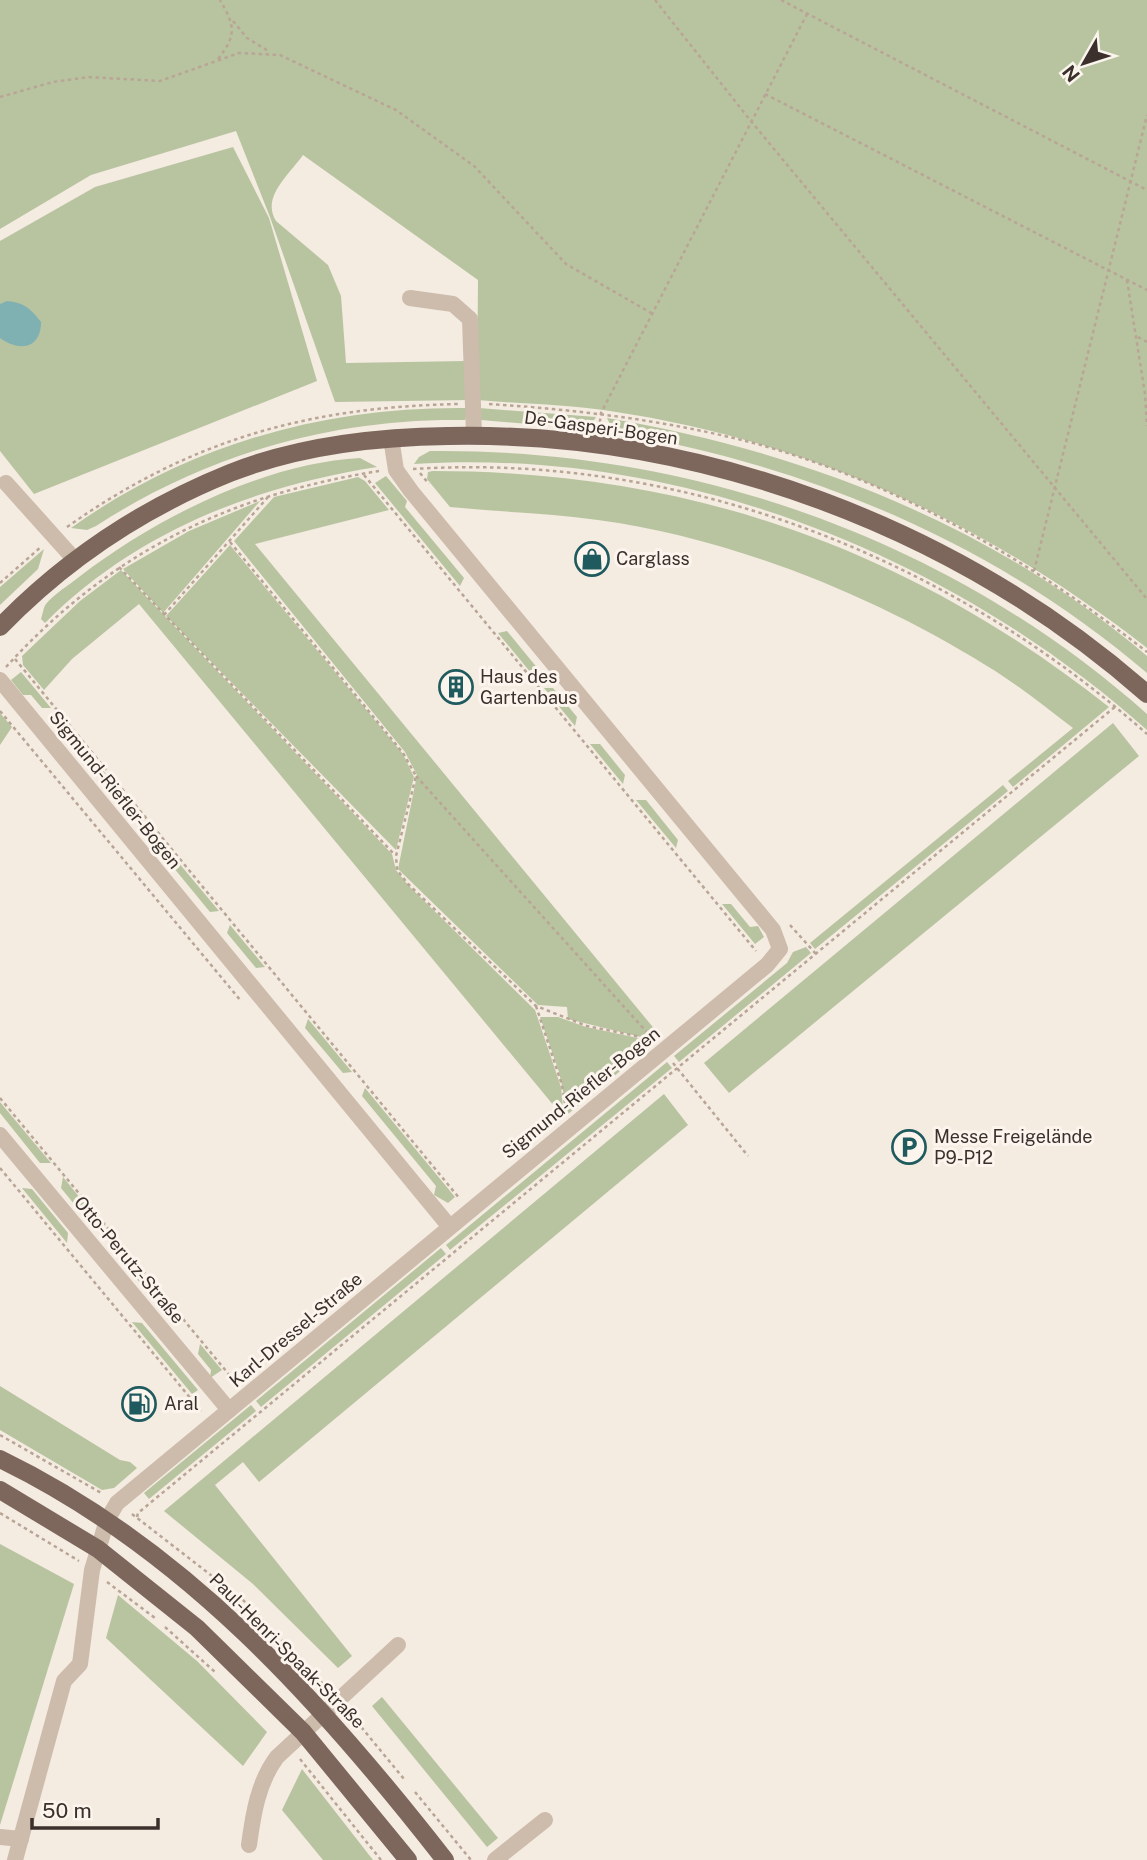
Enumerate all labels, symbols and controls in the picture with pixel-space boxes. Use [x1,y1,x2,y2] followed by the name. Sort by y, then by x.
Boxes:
[1049,28,1119,98] north arrow
[1058,61,1084,86] text: N
[523,406,679,449] street label: De-Gasperi-Bogen
[573,540,611,578] shop icon: Carglass
[616,548,690,569] place label: Carglass
[480,666,577,708] place label: Haus des Gartenbaus
[437,668,475,706] building icon: Haus des Gartenbaus
[45,707,186,873] street label: Sigmund-Riefler-Bogen
[498,1022,664,1163] street label: Sigmund-Riefler-Bogen
[934,1126,1093,1168] place label: Messe Freigelände P9-P12
[890,1128,928,1166] parking icon: Messe Freigelände P9-P12
[70,1192,189,1328] street label: Otto-Perutz-Straße
[225,1268,366,1391] street label: Karl-Dressel-Straße
[120,1385,158,1423] fuel station icon: Aral
[164,1393,199,1414] place label: Aral
[205,1569,369,1733] street label: Paul-Henri-Spaak-Straße
[32,1786,158,1830] scale bar
[42,1798,92,1823] text: 50 m

